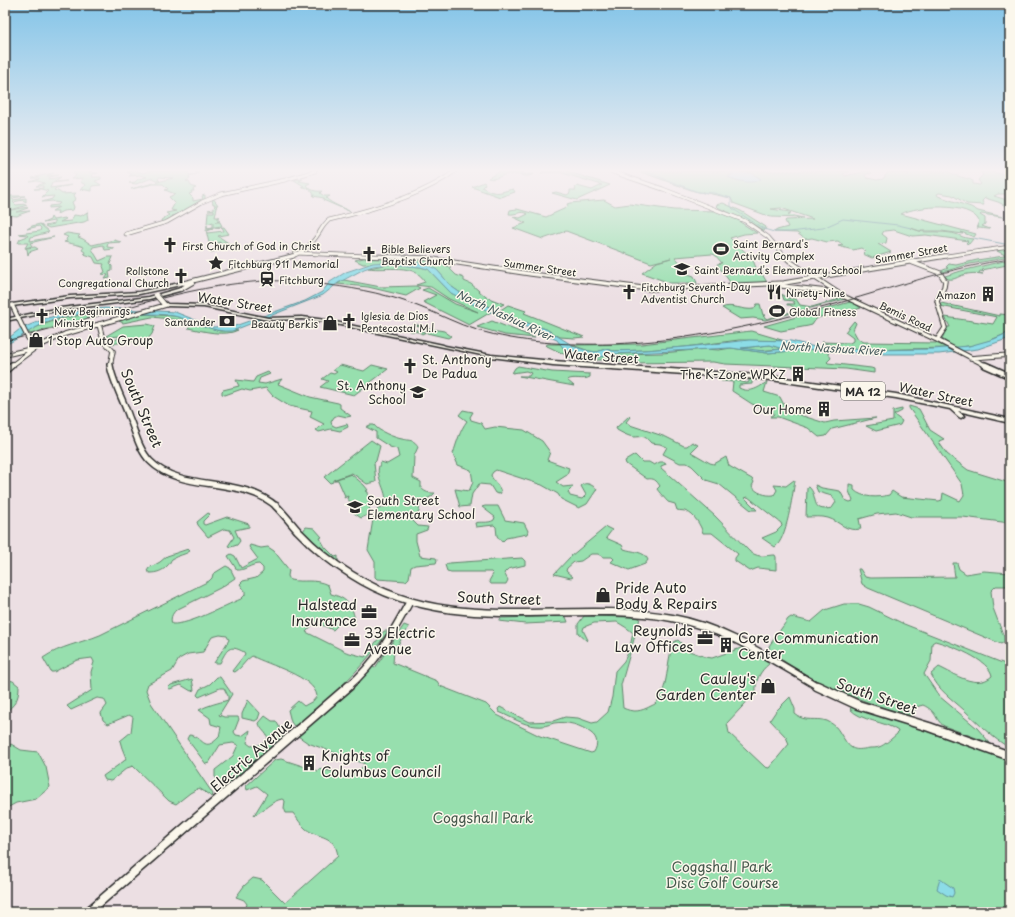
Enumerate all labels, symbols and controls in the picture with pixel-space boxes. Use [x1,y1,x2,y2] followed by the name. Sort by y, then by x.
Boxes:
[161,236,179,254] church icon: First Church of God in Christ
[733,236,814,264] place label: Saint Bernard's Activity Complex
[182,238,320,253] place label: First Church of God in Christ
[874,239,948,267] street label: Summer Street
[712,240,730,258] sports icon: Saint Bernard's Activity Complex
[381,241,454,268] place label: Bible Believers Baptist Church
[360,245,378,263] church icon: Bible Believers Baptist Church
[207,254,225,272] place icon: Fitchburg 911 Memorial
[503,254,577,280] street label: Summer Street
[228,256,339,271] place label: Fitchburg 911 Memorial
[673,260,691,278] school or university icon: Saint Bernard's Elementary School
[694,262,862,277] place label: Saint Bernard's Elementary School
[58,263,169,290] place label: Rollstone Congregational Church
[172,267,190,285] church icon: Rollstone Congregational Church
[258,270,276,288] station icon: Fitchburg
[279,272,324,287] place label: Fitchburg
[641,279,751,306] place label: Fitchburg Seventh-Day Adventist Church
[620,283,638,301] church icon: Fitchburg Seventh-Day Adventist Church
[765,283,783,301] restaurant icon: Ninety-Nine
[454,285,558,346] water label: North Nashua River
[786,285,846,300] place label: Ninety-Nine
[979,285,997,303] building icon: Amazon
[196,287,274,317] street label: Water Street
[936,287,976,302] place label: Amazon
[877,297,935,335] street label: Bemis Road
[768,302,786,320] sports icon: Global Fitness
[54,303,130,330] place label: New Beginnings Ministry
[789,304,856,319] place label: Global Fitness
[33,307,51,325] church icon: New Beginnings Ministry
[361,308,437,335] place label: Iglesia de Dios Pentecostal M.I.
[218,312,236,330] bank icon: Santander
[340,312,358,330] church icon: Iglesia de Dios Pentecostal M.I.
[165,314,215,329] place label: Santander
[321,314,339,332] shop icon: Beauty Berkis
[251,316,318,331] place label: Beauty Berkis
[27,331,45,349] shop icon: 1 Stop Auto Group
[48,331,153,349] place label: 1 Stop Auto Group
[779,337,887,359] water label: North Nashua River
[563,344,639,368] street label: Water Street
[422,350,491,382] place label: St. Anthony De Padua
[401,357,419,375] church icon: St. Anthony De Padua
[116,365,168,451] street label: South Street
[680,365,786,383] place label: The K-Zone WPKZ
[789,365,807,383] building icon: The K-Zone WPKZ
[337,376,406,408] place label: St. Anthony School
[897,377,975,411] street label: Water Street
[841,382,885,400] road number: MA 12
[409,383,427,401] school or university icon: St. Anthony School
[753,400,812,418] place label: Our Home
[815,400,833,418] building icon: Our Home
[367,491,475,523] place label: South Street Elementary School
[346,498,364,516] school or university icon: South Street Elementary School
[615,577,717,614] place label: Pride Auto Body & Repairs
[457,586,542,610] street label: South Street
[594,586,612,604] shop icon: Pride Auto Body & Repairs
[291,594,357,631] place label: Halstead Insurance
[360,603,378,621] office icon: Halstead Insurance
[614,620,693,657] place label: Reynolds Law Offices
[364,622,435,659] place label: 33 Electric Avenue
[738,627,879,664] place label: Core Communication Center
[696,629,714,647] office icon: Reynolds Law Offices
[343,631,361,649] office icon: 33 Electric Avenue
[717,636,735,654] building icon: Core Communication Center
[656,668,756,705] place label: Cauley's Garden Center
[834,672,920,720] street label: South Street
[759,677,777,695] shop icon: Cauley's Garden Center
[205,713,297,797] street label: Electric Avenue
[321,745,441,782] place label: Knights of Columbus Council
[300,754,318,772] building icon: Knights of Columbus Council
[433,807,534,828] park label: Coggshall Park
[666,856,778,893] park label: Coggshall Park Disc Golf Course

